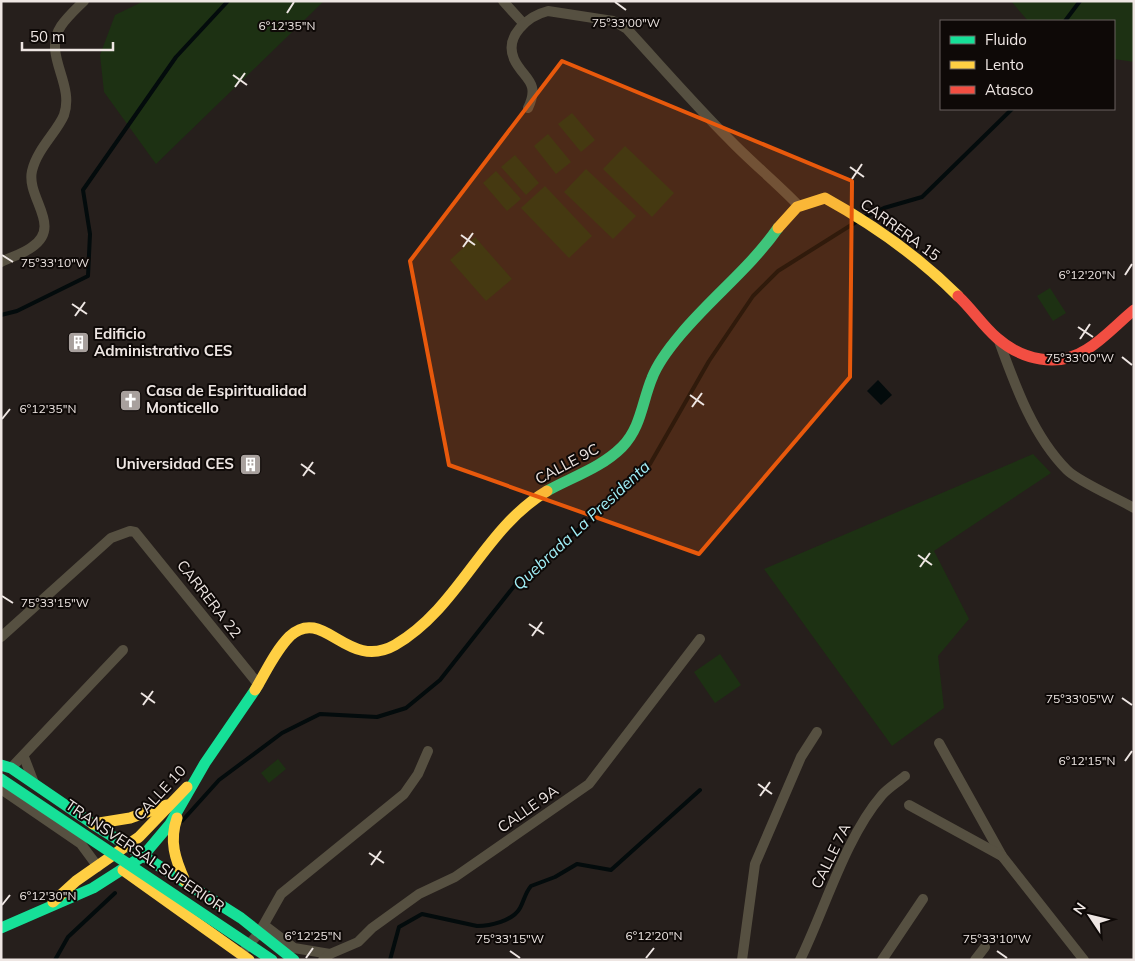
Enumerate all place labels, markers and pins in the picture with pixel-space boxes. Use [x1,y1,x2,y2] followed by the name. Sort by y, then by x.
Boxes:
[94,324,233,360] place label: Edificio Administrativo CES
[66,331,90,355] building icon: Edificio Administrativo CES
[146,381,307,417] place label: Casa de Espiritualidad Monticello
[118,388,142,412] church icon: Casa de Espiritualidad Monticello
[238,452,262,476] building icon: Universidad CES
[116,454,234,473] place label: Universidad CES

